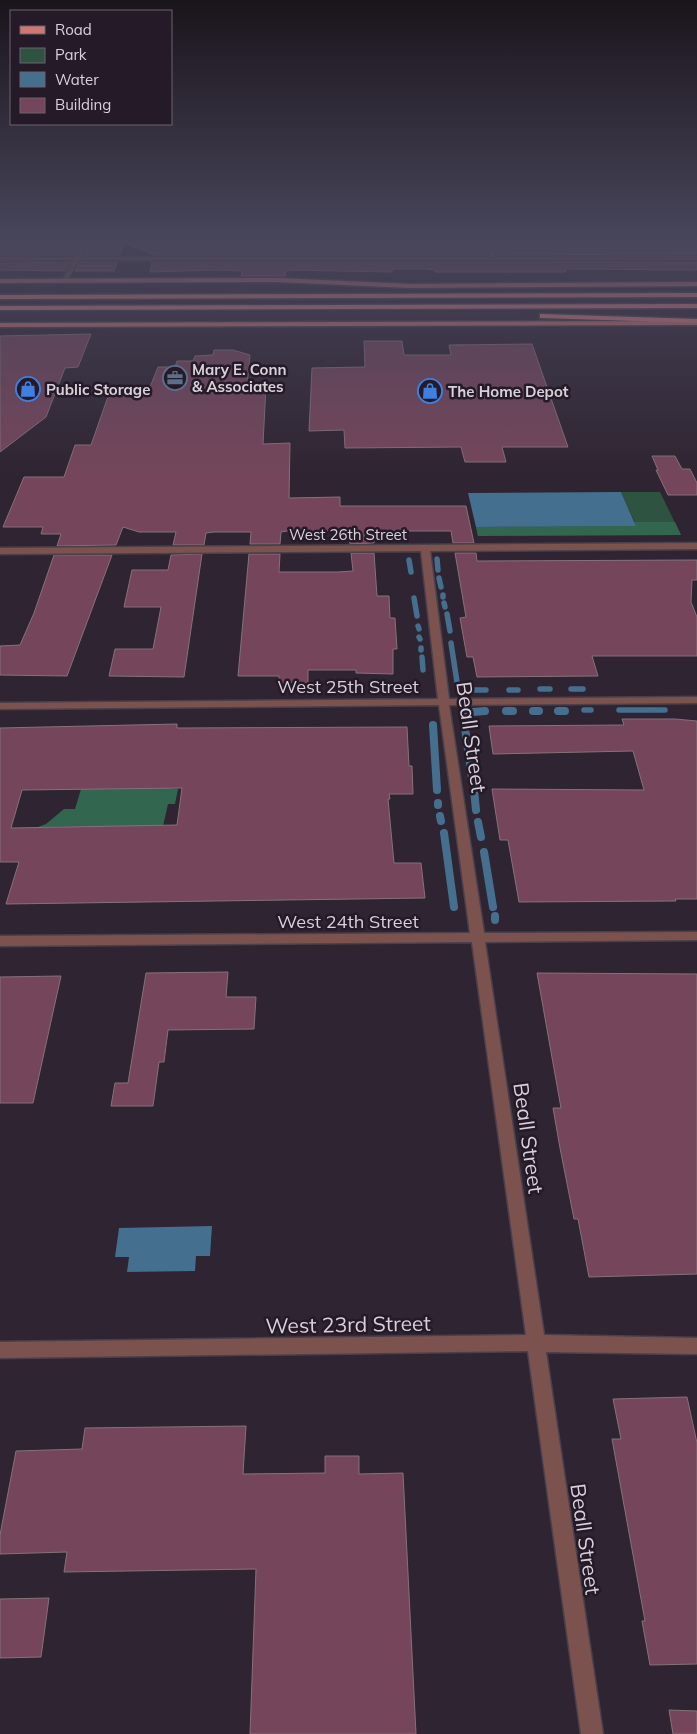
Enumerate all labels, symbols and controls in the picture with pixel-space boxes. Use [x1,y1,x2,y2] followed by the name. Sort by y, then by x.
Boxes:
[10,10,172,125] legend
[55,20,92,39] text: Road
[55,45,87,64] text: Park
[55,70,99,89] text: Water
[55,95,111,114] text: Building
[192,360,287,396] place label: Mary E. Conn & Associates
[162,365,188,391] office icon: Mary E. Conn & Associates
[15,376,41,402] shop icon: Public Storage
[417,378,443,404] shop icon: The Home Depot
[46,380,150,399] place label: Public Storage
[448,382,569,401] place label: The Home Depot
[289,525,407,544] street label: West 26th Street
[277,675,419,698] street label: West 25th Street
[451,680,493,794] street label: Beall Street
[277,910,419,933] street label: West 24th Street
[508,1081,550,1195] street label: Beall Street
[265,1310,431,1338] street label: West 23rd Street
[565,1482,607,1596] street label: Beall Street

